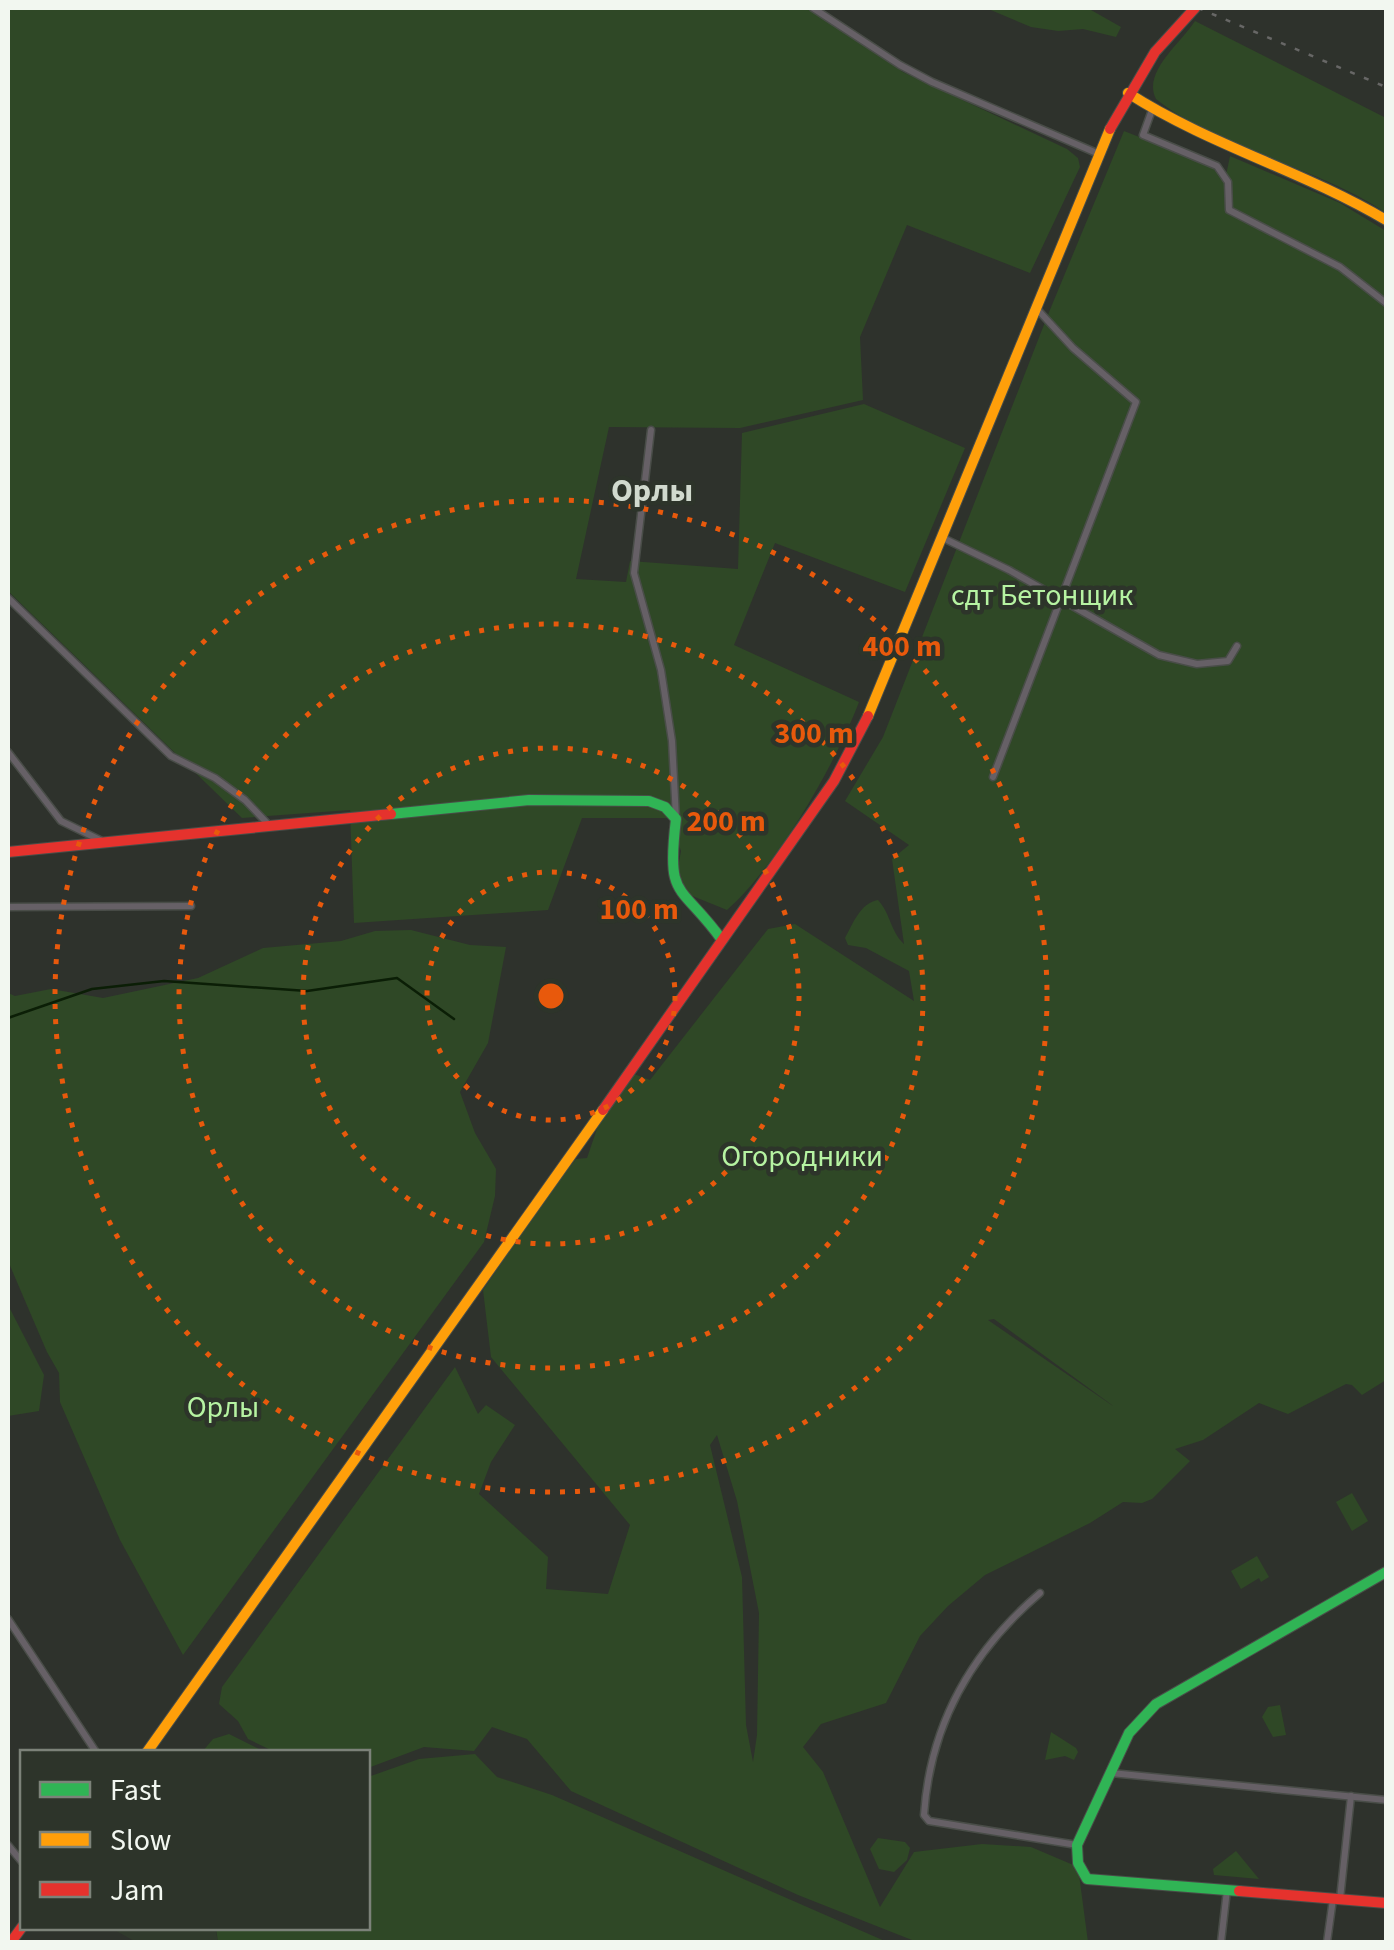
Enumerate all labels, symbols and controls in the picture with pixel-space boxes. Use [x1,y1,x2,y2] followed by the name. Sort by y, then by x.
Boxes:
[611,468,693,514] district label: Орлы
[951,574,1133,617] park label: сдт Бетонщик
[862,625,942,668] text: 400 m
[774,712,854,755] text: 300 m
[686,800,766,843] text: 200 m
[599,888,679,931] text: 100 m
[533,978,569,1014] centre of rings
[721,1135,883,1178] park label: Огородники
[187,1386,259,1429] park label: Орлы
[20,1750,370,1930] legend
[110,1769,161,1812] text: Fast
[110,1819,171,1862] text: Slow
[110,1869,164,1912] text: Jam

